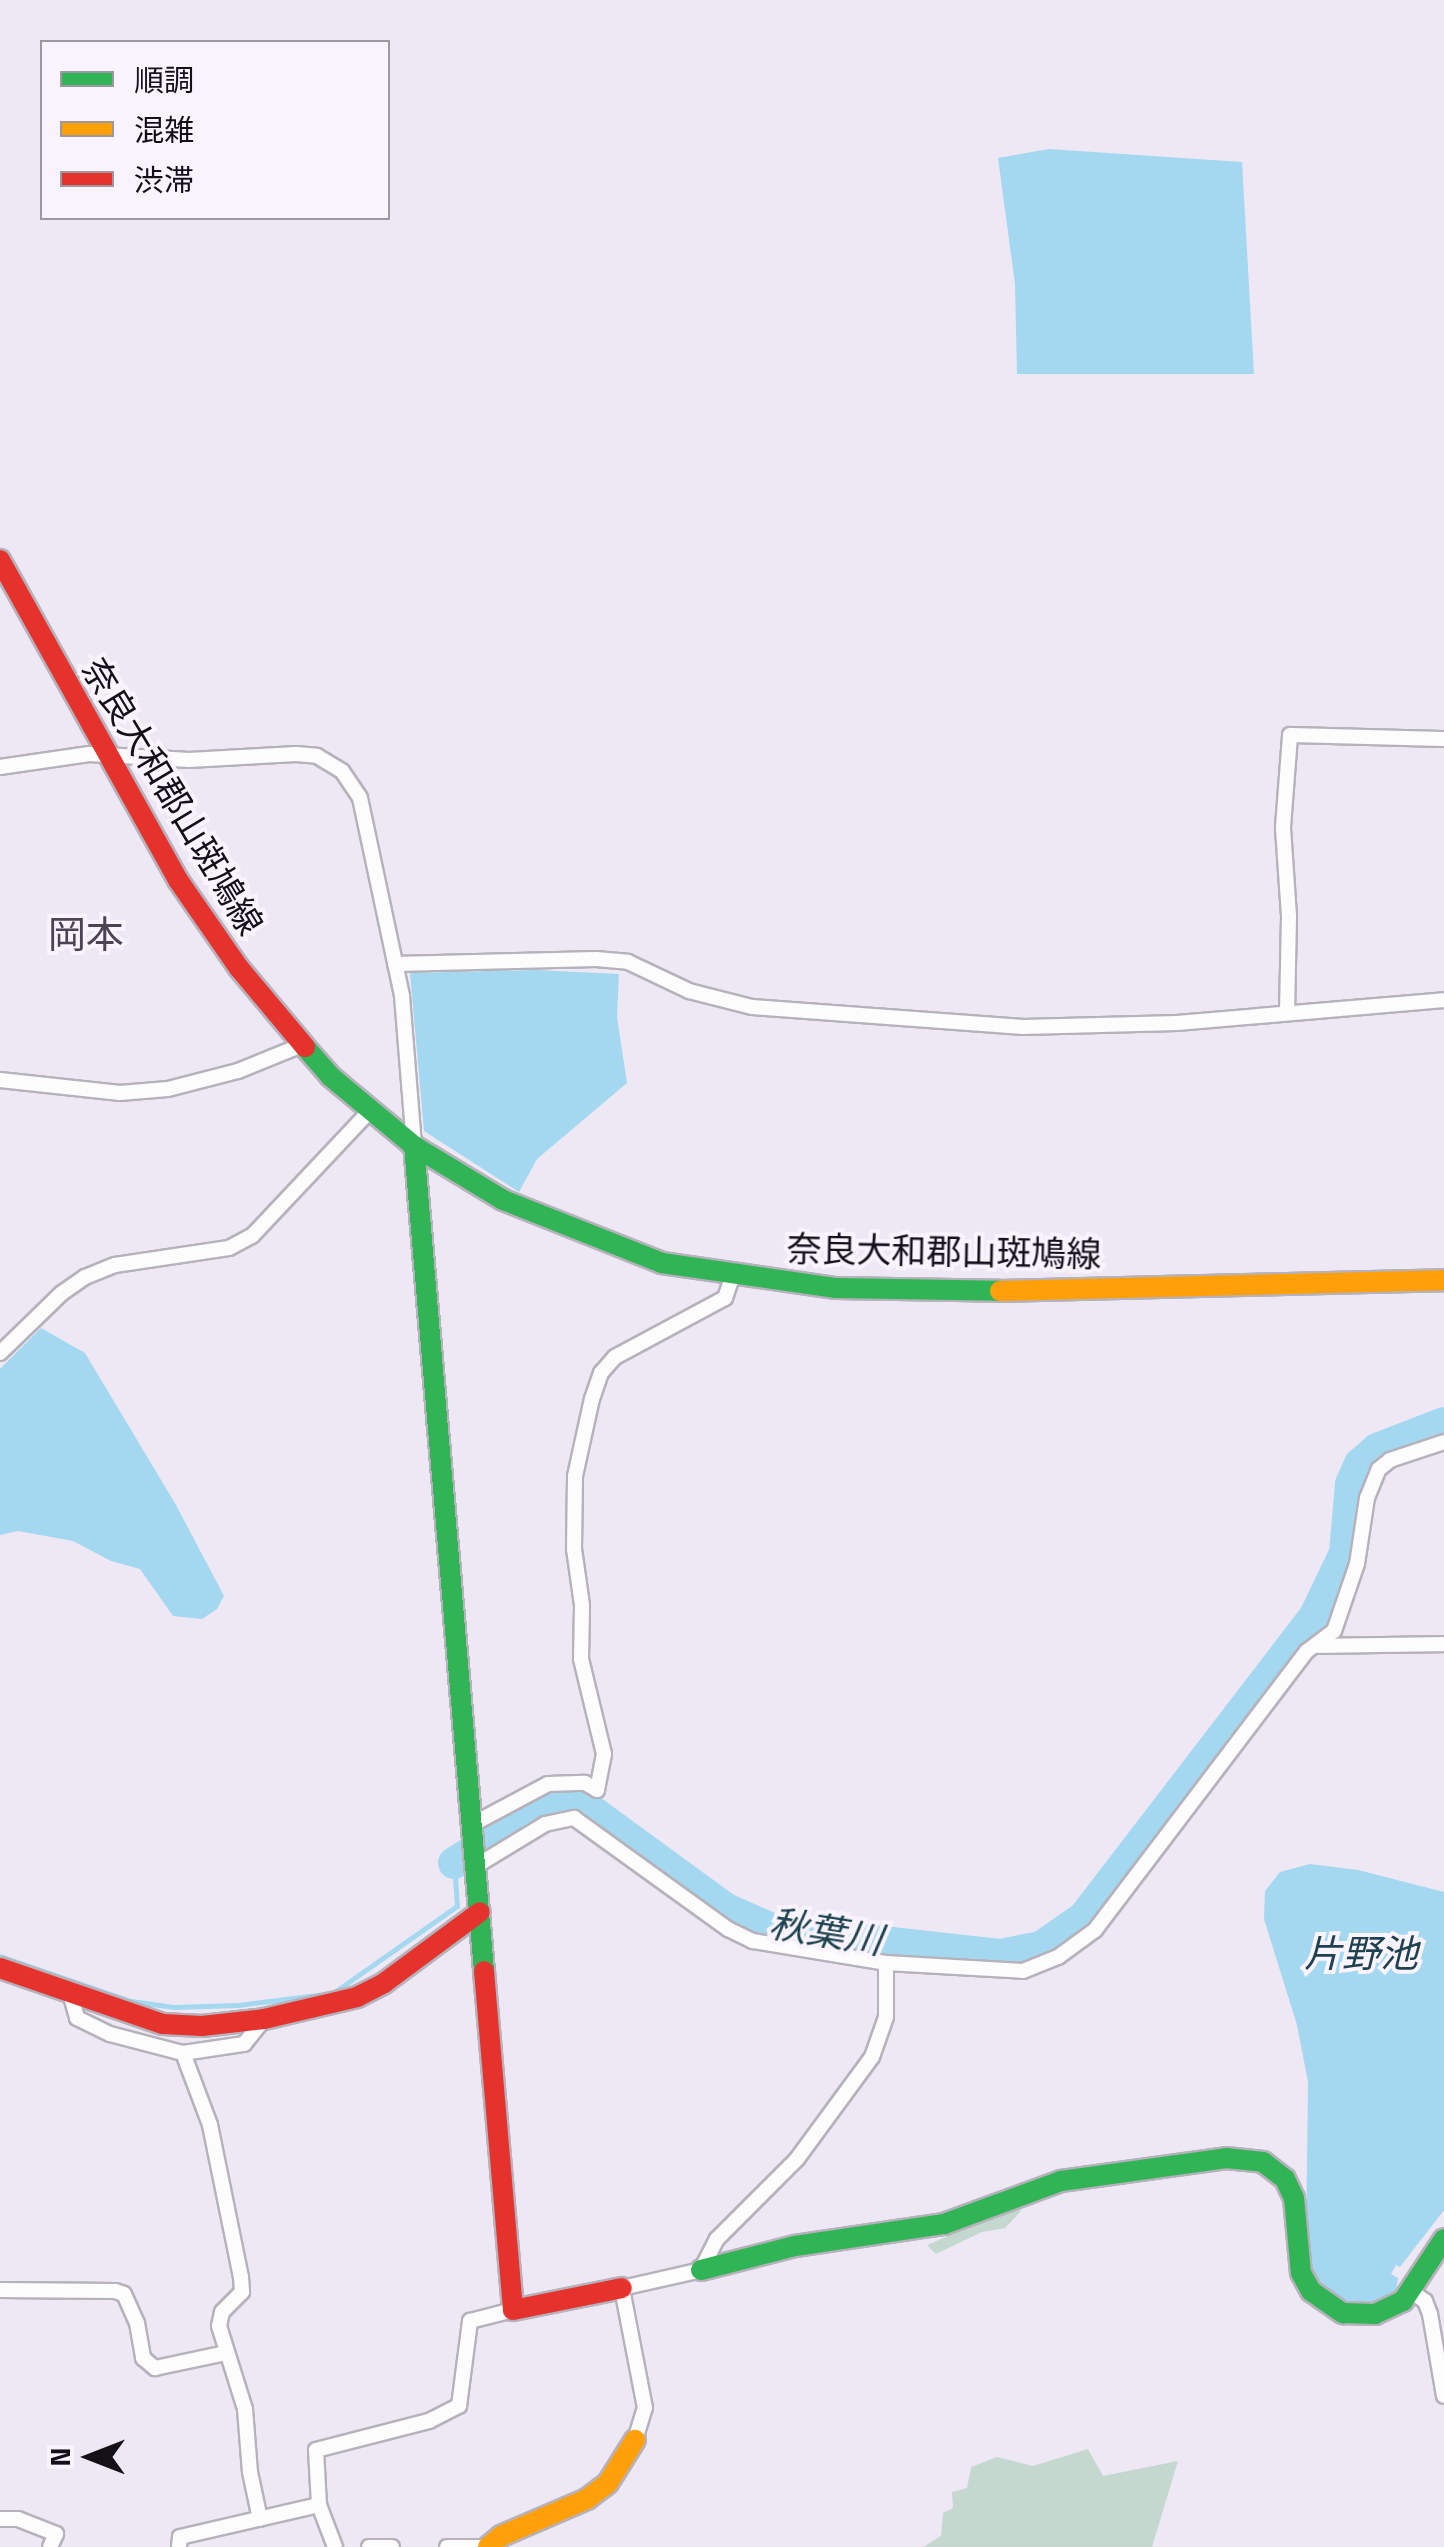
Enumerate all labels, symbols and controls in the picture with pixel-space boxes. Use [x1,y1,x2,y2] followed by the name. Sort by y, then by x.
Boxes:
[40,40,390,220] legend
[134,57,194,103] text: 順調
[134,107,194,153] text: 混雑
[134,157,194,203] text: 渋滞
[74,650,272,942] street label: 奈良大和郡山斑鳩線
[48,912,124,958] district label: 岡本
[786,1227,1102,1275] street label: 奈良大和郡山斑鳩線
[766,1901,886,1963] water label: 秋葉川
[1304,1931,1418,1977] water label: 片野池
[40,2407,140,2507] north arrow
[38,2447,81,2467] text: N

